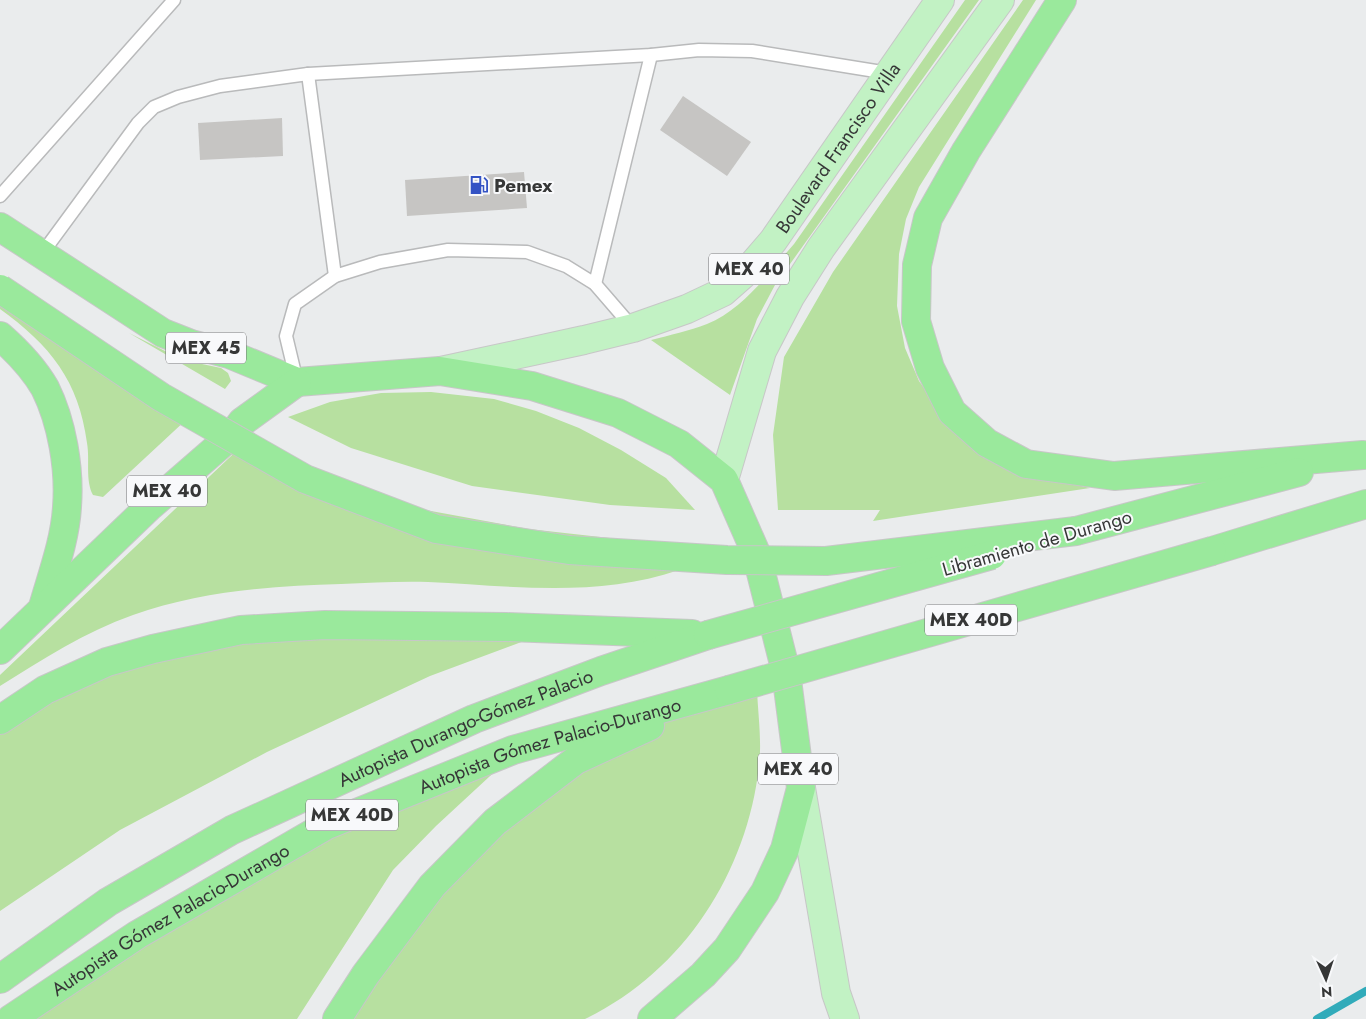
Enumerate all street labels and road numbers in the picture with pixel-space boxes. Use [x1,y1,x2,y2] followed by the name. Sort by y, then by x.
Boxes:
[769,57,906,239] street label: Boulevard Francisco Villa
[709,253,789,284] road number: MEX 40
[166,332,246,363] road number: MEX 45
[127,476,207,506] road number: MEX 40
[939,503,1135,583] street label: Libramiento de Durango
[925,604,1017,636] road number: MEX 40D
[333,662,597,793] street label: Autopista Durango-Gómez Palacio
[414,690,684,800] street label: Autopista Gómez Palacio-Durango
[758,754,838,784] road number: MEX 40
[306,800,398,830] road number: MEX 40D
[46,836,294,1002] street label: Autopista Gómez Palacio-Durango

